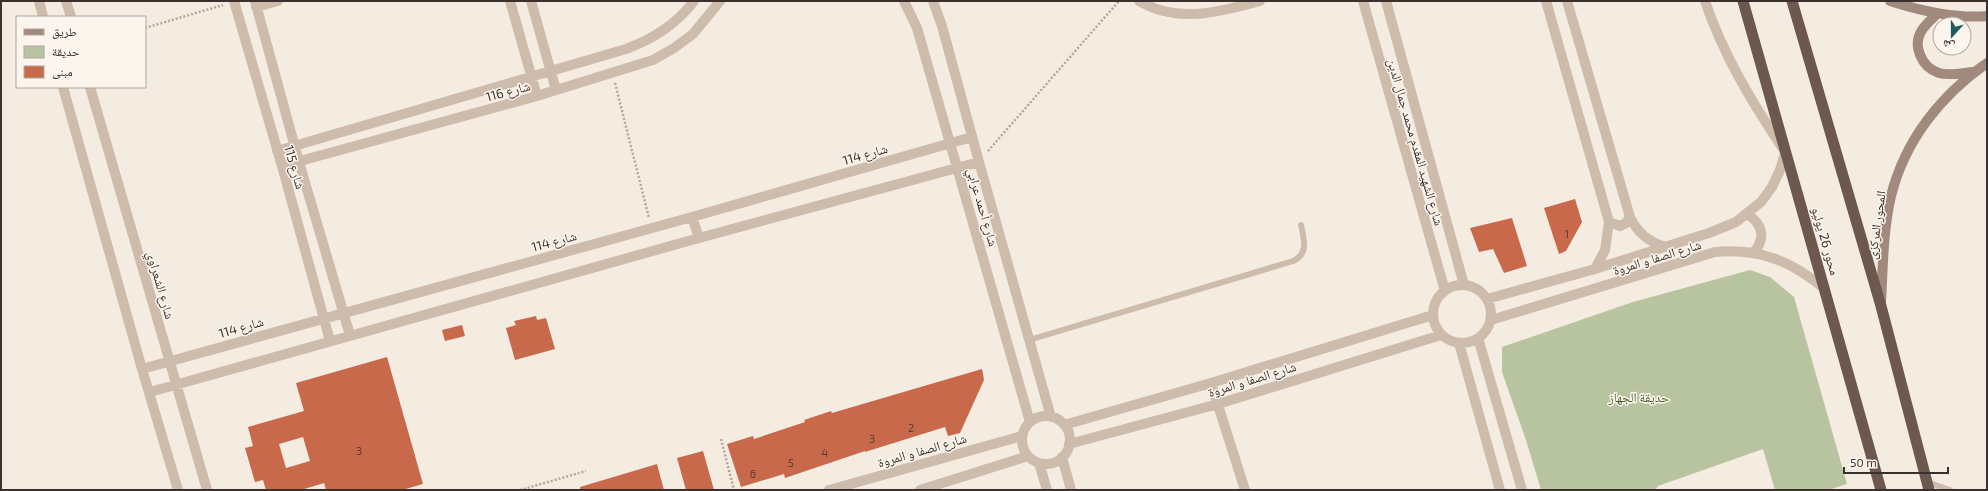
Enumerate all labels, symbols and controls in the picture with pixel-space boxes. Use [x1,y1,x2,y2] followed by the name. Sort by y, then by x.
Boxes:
[16,16,146,88] legend
[1932,16,1972,56] north arrow
[52,24,77,39] text: طريق
[1940,36,1957,54] text: ش
[52,44,80,59] text: حديقة
[1383,57,1448,228] street label: شارع الشهيد المقدم محمد جمال الدين
[52,64,73,79] text: مبنى
[484,77,533,107] street label: شارع 116
[841,140,890,170] street label: شارع 114
[279,143,309,191] street label: شارع 115
[961,166,1002,249] street label: شارع أحمد عرابي
[1863,190,1890,260] street label: المحور المركزى
[1808,205,1843,277] street label: محور 26 يوليو
[530,227,579,257] street label: شارع 114
[1565,227,1569,240] house number: 1
[1611,236,1704,280] street label: شارع الصفا و المروة
[140,249,178,322] street label: شارع الشعراوي
[217,313,266,343] street label: شارع 114
[1206,358,1299,402] street label: شارع الصفا و المروة
[1608,389,1669,406] park label: حديقة الجهاز
[908,421,914,434] house number: 2
[876,430,969,472] street label: شارع الصفا و المروة
[869,432,875,445] house number: 3
[356,444,362,457] house number: 3
[822,446,829,459] house number: 4
[1844,449,1948,475] scale bar
[1850,455,1877,469] text: 50 m
[788,456,794,469] house number: 5
[750,467,756,480] house number: 6

